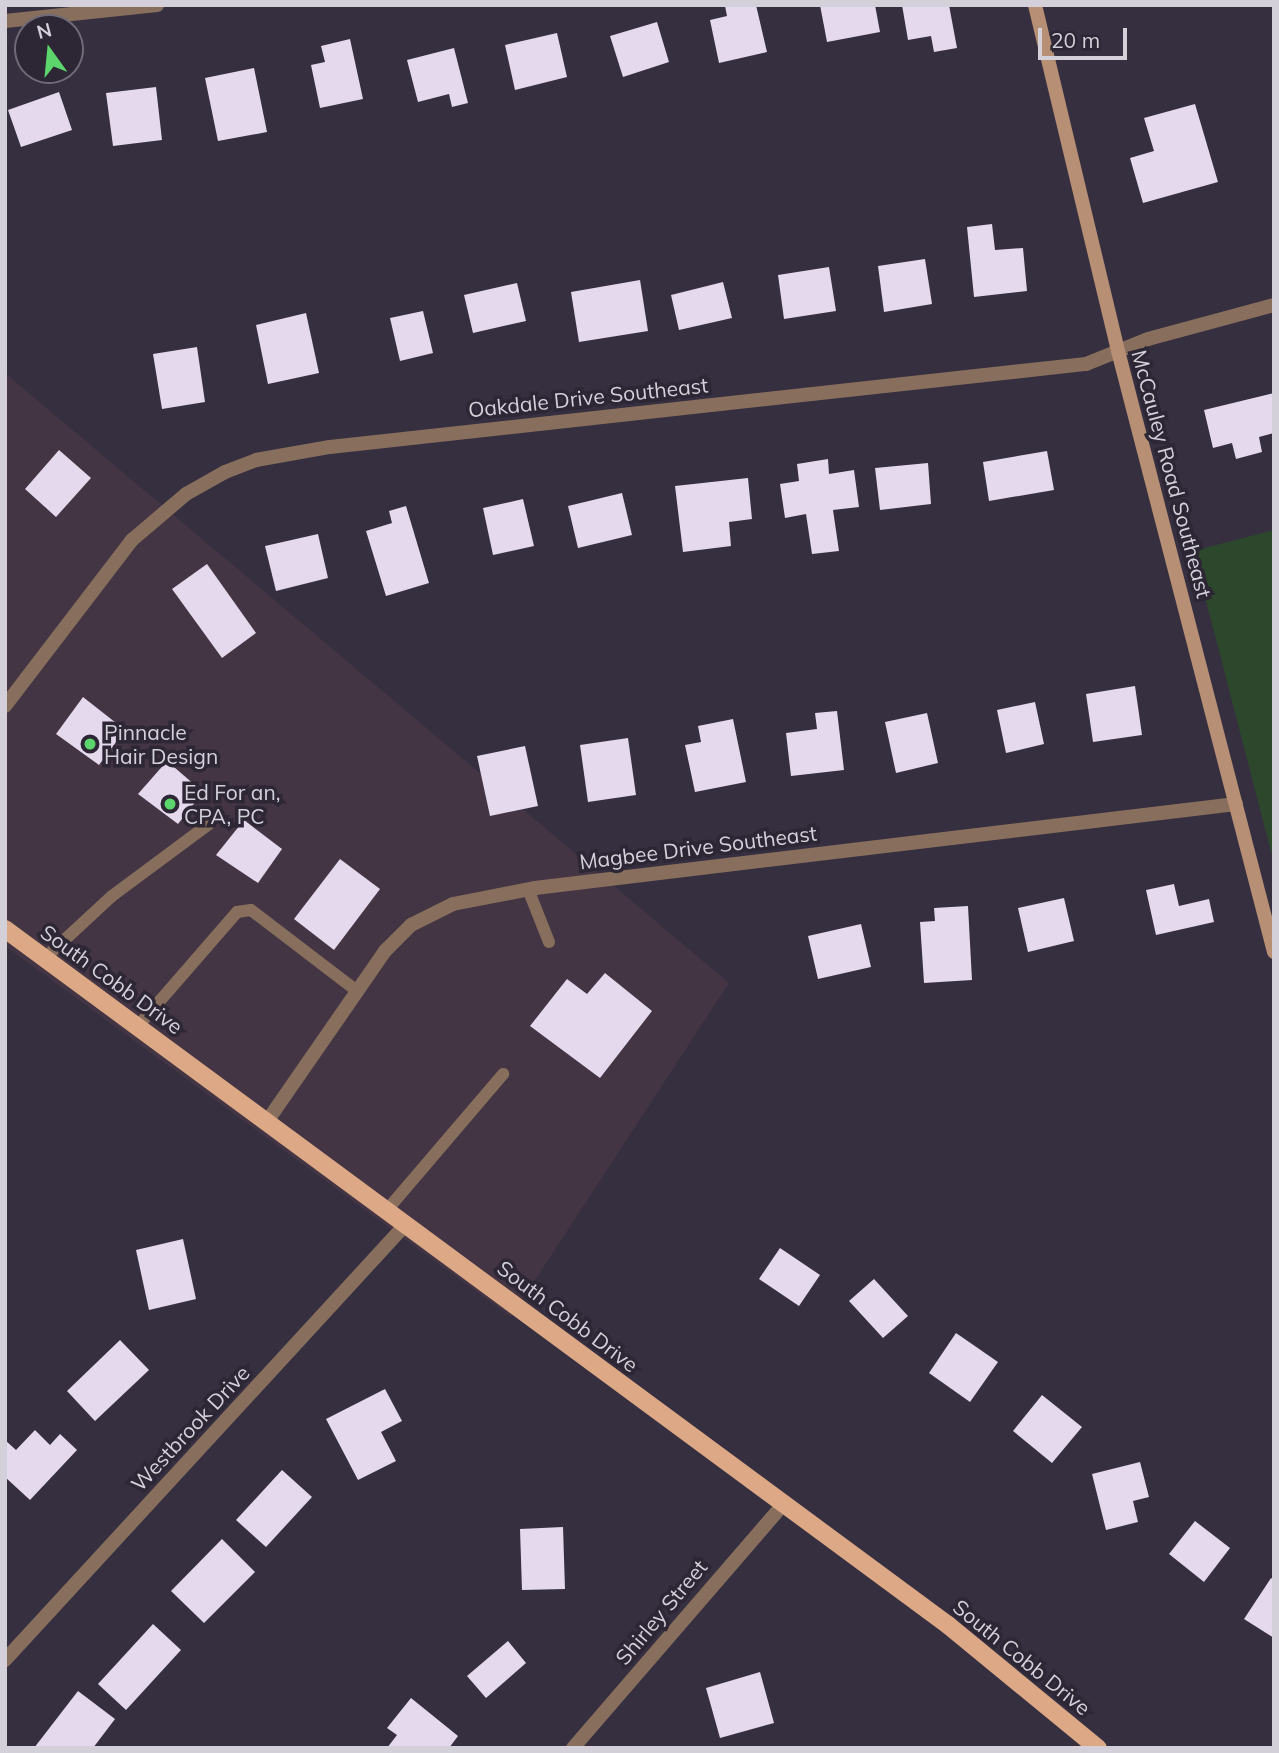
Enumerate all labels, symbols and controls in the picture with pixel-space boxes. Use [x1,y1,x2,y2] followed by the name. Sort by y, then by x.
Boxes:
[14,14,84,84] north arrow
[1041,14,1130,58] scale bar
[34,17,54,44] text: N
[1051,27,1100,53] text: 20 m
[1127,347,1217,601] street label: McCauley Road Southeast
[467,372,709,422] street label: Oakdale Drive Southeast
[104,719,218,769] place label: Pinnacle Hair Design
[82,736,98,752] marker: Pinnacle Hair Design
[184,779,281,829] place label: Ed For an, CPA, PC
[162,796,178,812] marker: Ed For an, CPA, PC
[578,820,818,874] street label: Magbee Drive Southeast
[36,919,188,1039] street label: South Cobb Drive
[493,1255,643,1377] street label: South Cobb Drive
[125,1360,255,1496] street label: Westbrook Drive
[610,1554,712,1670] street label: Shirley Street
[948,1594,1096,1720] street label: South Cobb Drive

